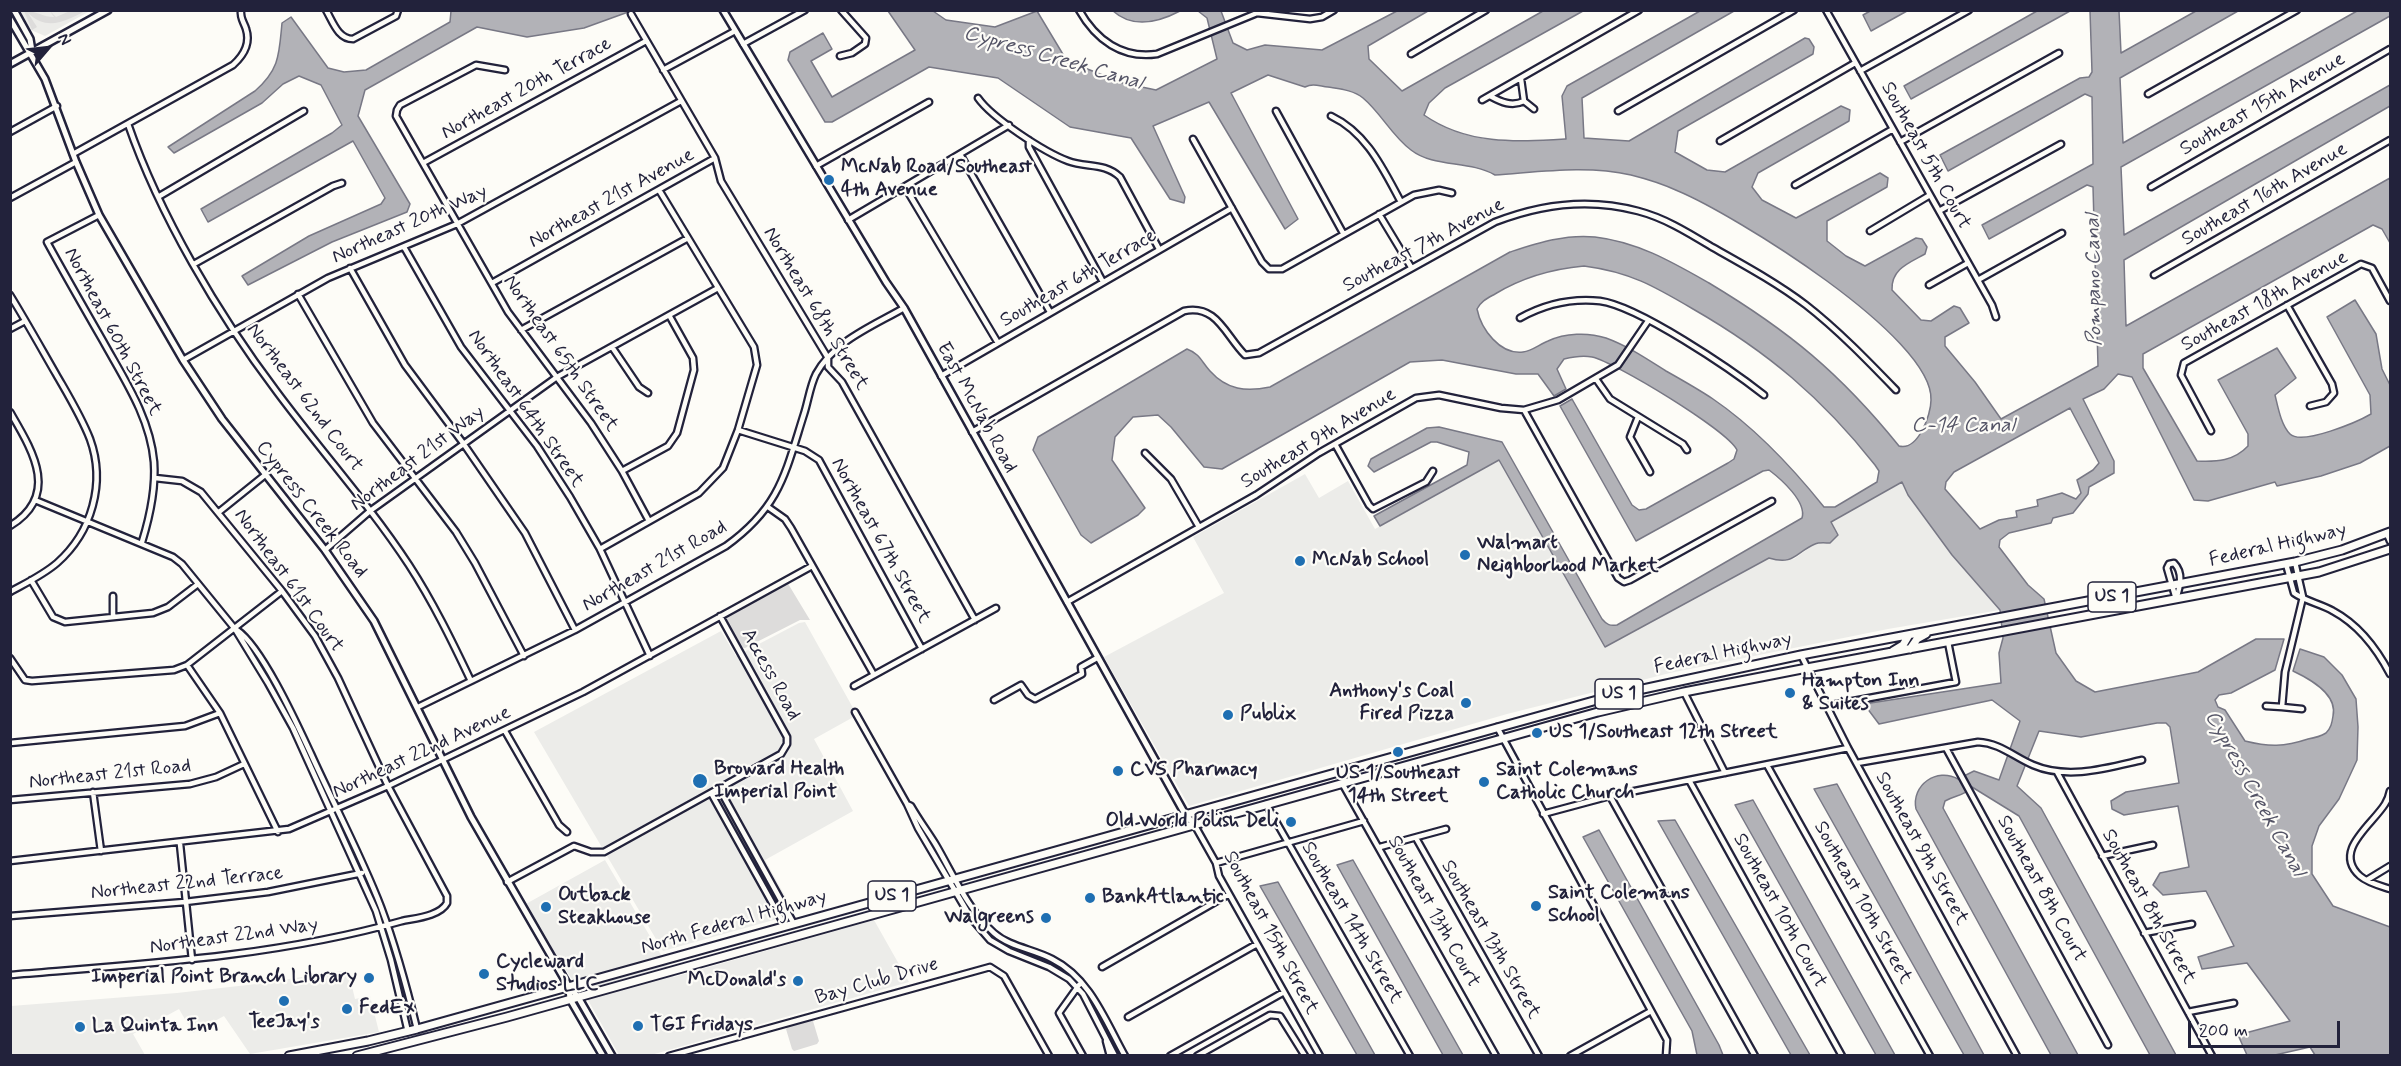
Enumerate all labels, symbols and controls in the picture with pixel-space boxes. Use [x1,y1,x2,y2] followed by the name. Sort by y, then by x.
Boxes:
[18,18,78,78] north arrow
[960,21,1146,97] water label: Cypress Creek Canal
[53,30,76,49] text: N
[438,32,616,146] street label: Northeast 20th Terrace
[2176,48,2350,162] street label: Southeast 15th Avenue
[1875,78,1975,234] street label: Southeast 5th Court
[2178,138,2352,252] street label: Southeast 16th Avenue
[525,144,699,254] street label: Northeast 21st Avenue
[841,156,1032,203] place label: McNab Road/Southeast 4th Avenue
[822,173,836,187] marker: McNab Road/Southeast 4th Avenue
[329,180,491,270] street label: Northeast 20th Way
[1339,193,1509,299] street label: Southeast 7th Avenue
[2081,214,2109,346] water label: Pompano Canal
[757,223,873,395] street label: Northeast 68th Street
[996,224,1162,334] street label: Southeast 6th Terrace
[58,244,166,420] street label: Northeast 60th Street
[2177,246,2353,358] street label: Southeast 18th Avenue
[497,271,623,437] street label: Northeast 65th Street
[240,319,368,477] street label: Northeast 62nd Court
[462,325,588,493] street label: Northeast 64th Street
[930,338,1022,478] street label: East McNab Road
[1237,383,1401,495] street label: Southeast 9th Avenue
[346,401,490,517] street label: Northeast 21st Way
[1911,414,2015,440] water label: C-14 Canal
[250,437,372,583] street label: Cypress Creek Road
[825,454,935,628] street label: Northeast 67th Street
[228,505,348,657] street label: Northeast 61st Court
[578,516,732,618] street label: Northeast 21st Road
[2207,519,2349,573] street label: Federal Highway
[1477,532,1658,579] place label: Walmart Neighborhood Market
[1458,548,1472,562] marker: Walmart Neighborhood Market
[1312,549,1429,573] place label: McNab School
[1293,554,1307,568] marker: McNab School
[2088,582,2136,612] road number: US 1
[735,625,805,725] street label: Access Road
[1652,628,1794,680] street label: Federal Highway
[1802,670,1920,717] place label: Hampton Inn & Suites
[1595,679,1643,709] road number: US 1
[1329,680,1454,727] place label: Anthony's Coal Fired Pizza
[1783,686,1797,700] marker: Hampton Inn & Suites
[1459,696,1473,710] marker: Anthony's Coal Fired Pizza
[329,701,515,805] street label: Northeast 22nd Avenue
[1240,703,1296,727] place label: Publix
[2198,707,2310,881] water label: Cypress Creek Canal
[1221,708,1235,722] marker: Publix
[1549,721,1777,745] place label: US 1/Southeast 12th Street
[1530,726,1544,740] marker: US 1/Southeast 12th Street
[1391,745,1405,759] marker: US 1/Southeast 14th Street
[28,755,192,795] street label: Northeast 21st Road
[714,758,844,805] place label: Broward Health Imperial Point
[1130,759,1258,783] place label: CVS Pharmacy
[1496,759,1638,806] place label: Saint Colemans Catholic Church
[1336,762,1460,809] place label: US 1/Southeast 14th Street
[1111,764,1125,778] marker: CVS Pharmacy
[1869,768,1973,930] street label: Southeast 9th Street
[691,772,709,790] marker: Broward Health Imperial Point
[1477,775,1491,789] marker: Saint Colemans Catholic Church
[1105,810,1279,834] place label: Old World Polish Deli
[1991,812,2091,966] street label: Southeast 8th Court
[1284,815,1298,829] marker: Old World Polish Deli
[1807,818,1917,988] street label: Southeast 10th Street
[2096,825,2200,989] street label: Southeast 8th Street
[1727,830,1831,992] street label: Southeast 10th Court
[1381,832,1485,992] street label: Southeast 13th Court
[1295,838,1407,1008] street label: Southeast 14th Street
[1217,847,1323,1019] street label: Southeast 15th Street
[1435,856,1545,1024] street label: Southeast 13th Street
[90,862,284,906] street label: Northeast 22nd Terrace
[868,881,916,911] road number: US 1
[1548,882,1690,929] place label: Saint Colemans School
[558,884,651,931] place label: Outback Steakhouse
[638,885,830,961] street label: North Federal Highway
[1102,886,1224,910] place label: BankAtlantic
[1083,891,1097,905] marker: BankAtlantic
[1529,899,1543,913] marker: Saint Colemans School
[539,900,553,914] marker: Outback Steakhouse
[944,906,1034,930] place label: Walgreens
[1039,911,1053,925] marker: Walgreens
[148,913,320,961] street label: Northeast 22nd Way
[496,951,598,998] place label: Cycleward Studios LLC
[813,953,941,1011] street label: Bay Club Drive
[91,966,357,990] place label: Imperial Point Branch Library
[477,967,491,981] marker: Cycleward Studios LLC
[688,969,786,993] place label: McDonald's
[362,971,376,985] marker: Imperial Point Branch Library
[791,974,805,988] marker: McDonald's
[277,994,291,1008] marker: TeeJay's
[359,997,415,1021] place label: FedEx
[340,1002,354,1016] marker: FedEx
[2191,1009,2342,1047] scale bar
[248,1011,320,1035] place label: TeeJay's
[650,1014,753,1038] place label: TGI Fridays
[92,1015,218,1039] place label: La Quinta Inn
[631,1019,645,1033] marker: TGI Fridays
[2199,1019,2248,1043] text: 200 m
[73,1020,87,1034] marker: La Quinta Inn

